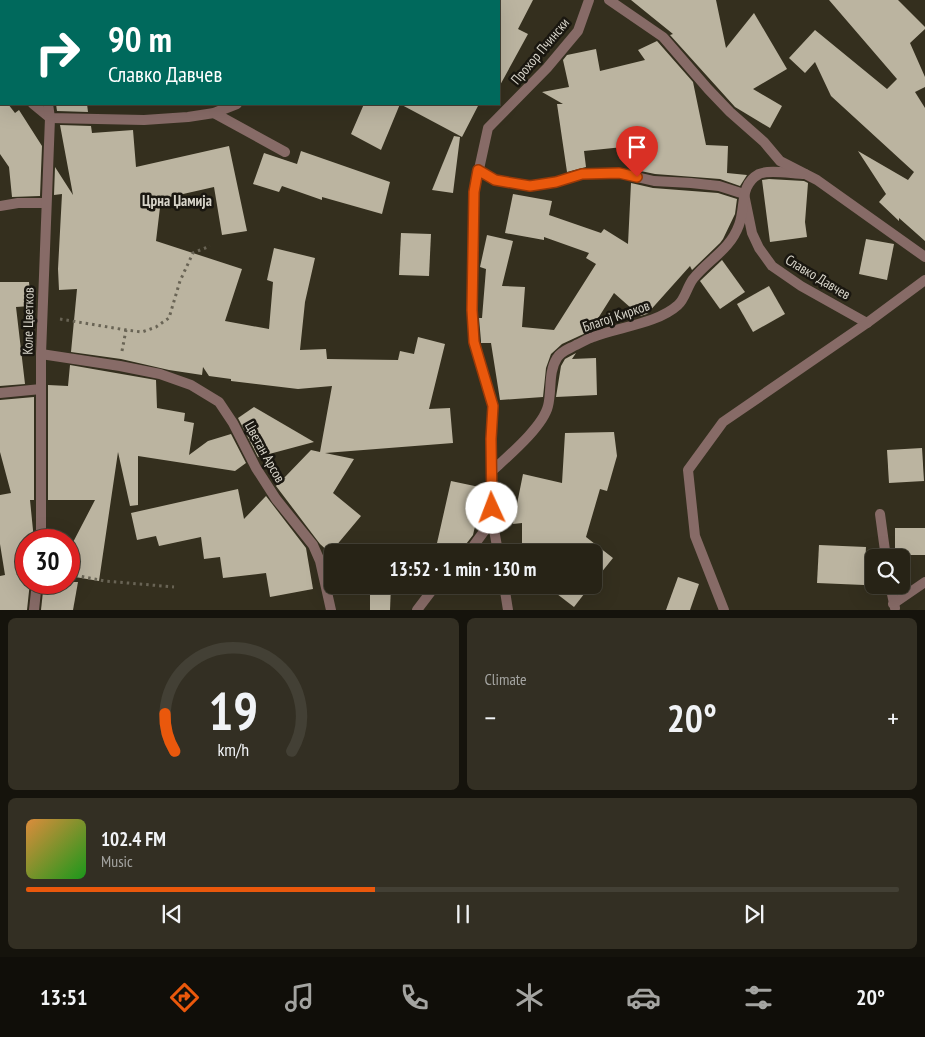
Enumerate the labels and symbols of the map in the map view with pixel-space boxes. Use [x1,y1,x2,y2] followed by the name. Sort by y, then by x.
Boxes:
[507,14,573,88] street label: Прохор Пчински
[616,126,658,177] pin
[142,191,212,210] district label: Црна Џамија
[782,251,854,304] street label: Славко Давчев
[18,287,38,355] street label: Коле Цветков
[580,296,652,336] street label: Благој Кирков
[241,418,289,486] street label: Цветан Арсов
[465,481,517,533] position arrow
[15,529,80,594] speed limit sign: 30

